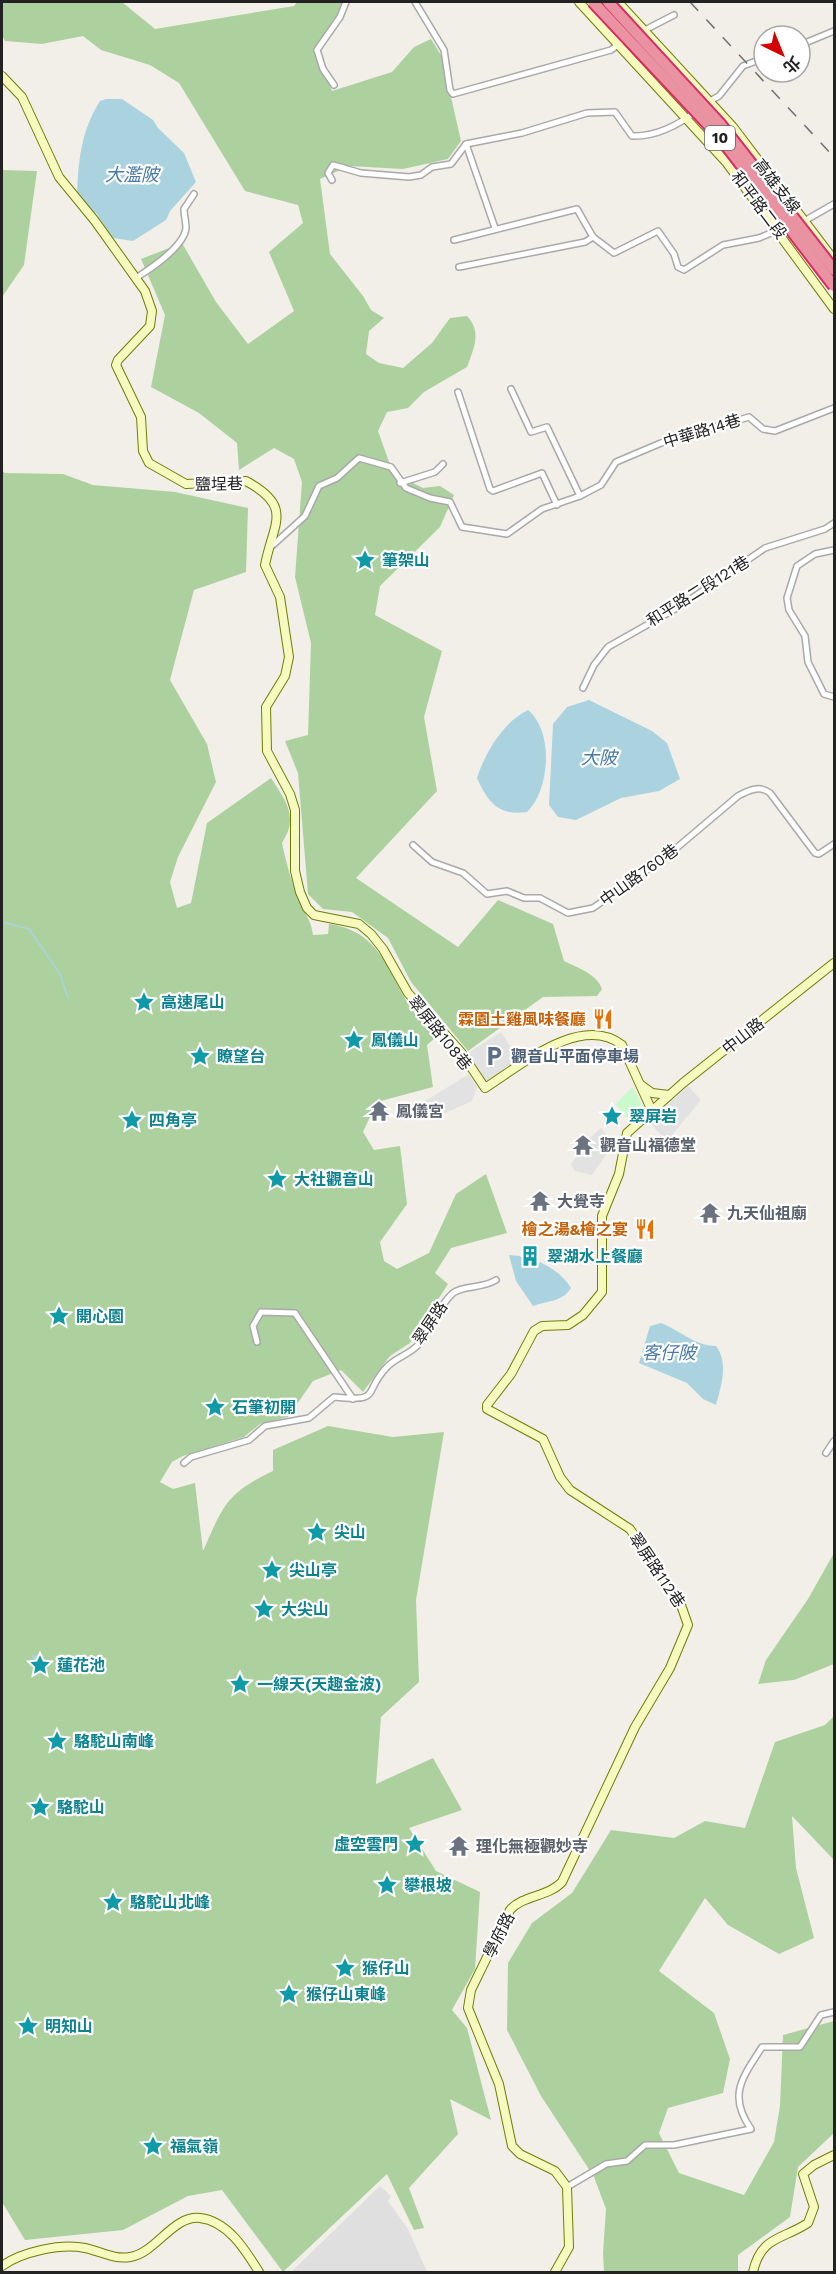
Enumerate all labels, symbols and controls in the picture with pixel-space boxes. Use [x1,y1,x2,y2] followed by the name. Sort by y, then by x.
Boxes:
[752,24,812,84] north arrow
[780,52,804,77] text: 北
[705,126,735,150] road number: 10
[750,155,804,217] street label: 高雄支線
[105,164,162,185] water label: 大濫陂
[727,167,791,243] street label: 和平路二段
[661,410,743,452] street label: 中華路14巷
[195,474,243,494] street label: 鹽埕巷
[353,548,377,572] place icon: 筆架山
[382,551,430,570] place label: 筆架山
[643,552,753,630] street label: 和平路二段121巷
[581,747,620,768] water label: 大陂
[596,840,682,910] street label: 中山路760巷
[132,990,156,1014] place icon: 高速尾山
[404,992,476,1074] street label: 翠屏路108巷
[161,993,225,1012] place label: 高速尾山
[591,1007,615,1031] restaurant icon: 霖園土雞風味餐廳
[458,1010,586,1029] place label: 霖園土雞風味餐廳
[718,1014,768,1058] street label: 中山路
[342,1028,366,1052] place icon: 鳳儀山
[371,1031,419,1050] place label: 鳳儀山
[188,1044,212,1068] place icon: 瞭望台
[482,1044,506,1068] parking icon: 觀音山平面停車場
[217,1047,265,1066] place label: 瞭望台
[511,1047,639,1066] place label: 觀音山平面停車場
[367,1099,391,1123] temple icon: 鳳儀宮
[396,1102,444,1121] place label: 鳳儀宮
[600,1104,624,1128] place icon: 翠屏岩
[629,1107,677,1126] place label: 翠屏岩
[120,1108,144,1132] place icon: 四角亭
[149,1111,197,1130] place label: 四角亭
[571,1133,595,1157] temple icon: 觀音山福德堂
[600,1136,696,1155] place label: 觀音山福德堂
[265,1167,289,1191] place icon: 大社觀音山
[294,1170,374,1189] place label: 大社觀音山
[528,1189,552,1213] temple icon: 大覺寺
[557,1192,605,1211] place label: 大覺寺
[698,1201,722,1225] temple icon: 九天仙祖廟
[727,1204,807,1223] place label: 九天仙祖廟
[633,1217,657,1241] restaurant icon: 檜之湯&檜之宴
[522,1220,628,1239] place label: 檜之湯&檜之宴
[518,1244,542,1268] building icon: 翠湖水上餐廳
[547,1247,643,1266] place label: 翠湖水上餐廳
[409,1298,451,1348] street label: 翠屏路
[47,1304,71,1328] place icon: 開心園
[76,1307,124,1326] place label: 開心園
[642,1342,699,1363] water label: 客仔陂
[203,1395,227,1419] place icon: 石筆初開
[232,1398,296,1417] place label: 石筆初開
[305,1520,329,1544] place icon: 尖山
[334,1523,366,1542] place label: 尖山
[625,1529,689,1611] street label: 翠屏路112巷
[260,1558,284,1582] place icon: 尖山亭
[289,1561,337,1580] place label: 尖山亭
[252,1597,276,1621] place icon: 大尖山
[281,1600,329,1619] place label: 大尖山
[28,1653,52,1677] place icon: 蓮花池
[57,1656,105,1675] place label: 蓮花池
[228,1672,252,1696] place icon: 一線天(天趣金波)
[257,1675,382,1694] place label: 一線天(天趣金波)
[45,1729,69,1753] place icon: 駱駝山南峰
[74,1732,154,1751] place label: 駱駝山南峰
[28,1795,52,1819] place icon: 駱駝山
[57,1798,105,1817] place label: 駱駝山
[403,1832,427,1856] place icon: 虛空雲門
[447,1834,471,1858] temple icon: 理化無極觀妙寺
[334,1835,398,1854] place label: 虛空雲門
[476,1837,588,1856] place label: 理化無極觀妙寺
[375,1873,399,1897] place icon: 攀根坡
[404,1876,452,1895] place label: 攀根坡
[101,1890,125,1914] place icon: 駱駝山北峰
[130,1893,210,1912] place label: 駱駝山北峰
[480,1909,518,1961] street label: 學府路
[333,1956,357,1980] place icon: 猴仔山
[362,1959,410,1978] place label: 猴仔山
[277,1982,301,2006] place icon: 猴仔山東峰
[306,1985,386,2004] place label: 猴仔山東峰
[16,2014,40,2038] place icon: 明知山
[45,2017,93,2036] place label: 明知山
[141,2134,165,2158] place icon: 福氣嶺
[170,2137,218,2156] place label: 福氣嶺

